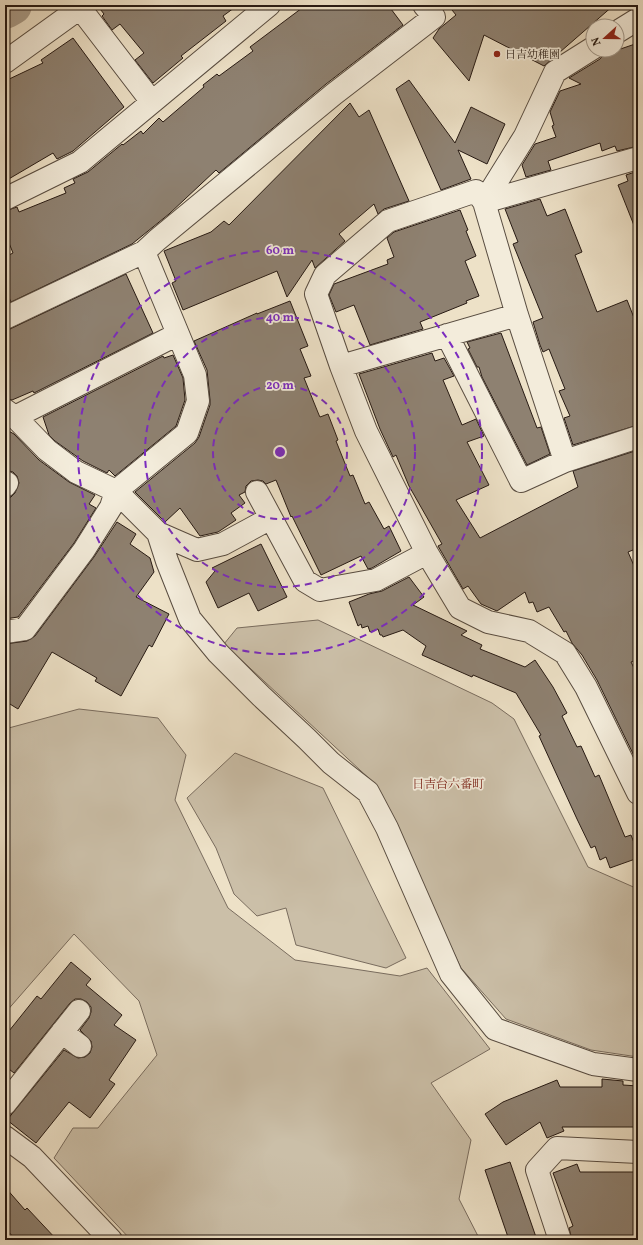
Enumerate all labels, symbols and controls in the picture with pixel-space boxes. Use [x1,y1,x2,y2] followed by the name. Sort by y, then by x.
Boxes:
[585,18,625,58] north arrow
[589,35,605,47] text: N
[505,48,560,63] place label: 日吉幼稚園
[492,49,502,59] marker: 日吉幼稚園
[266,243,294,259] text: 60 m
[266,310,295,326] text: 40 m
[266,378,294,394] text: 20 m
[273,445,287,459] centre of rings
[412,777,484,793] district label: 日吉台六番町

